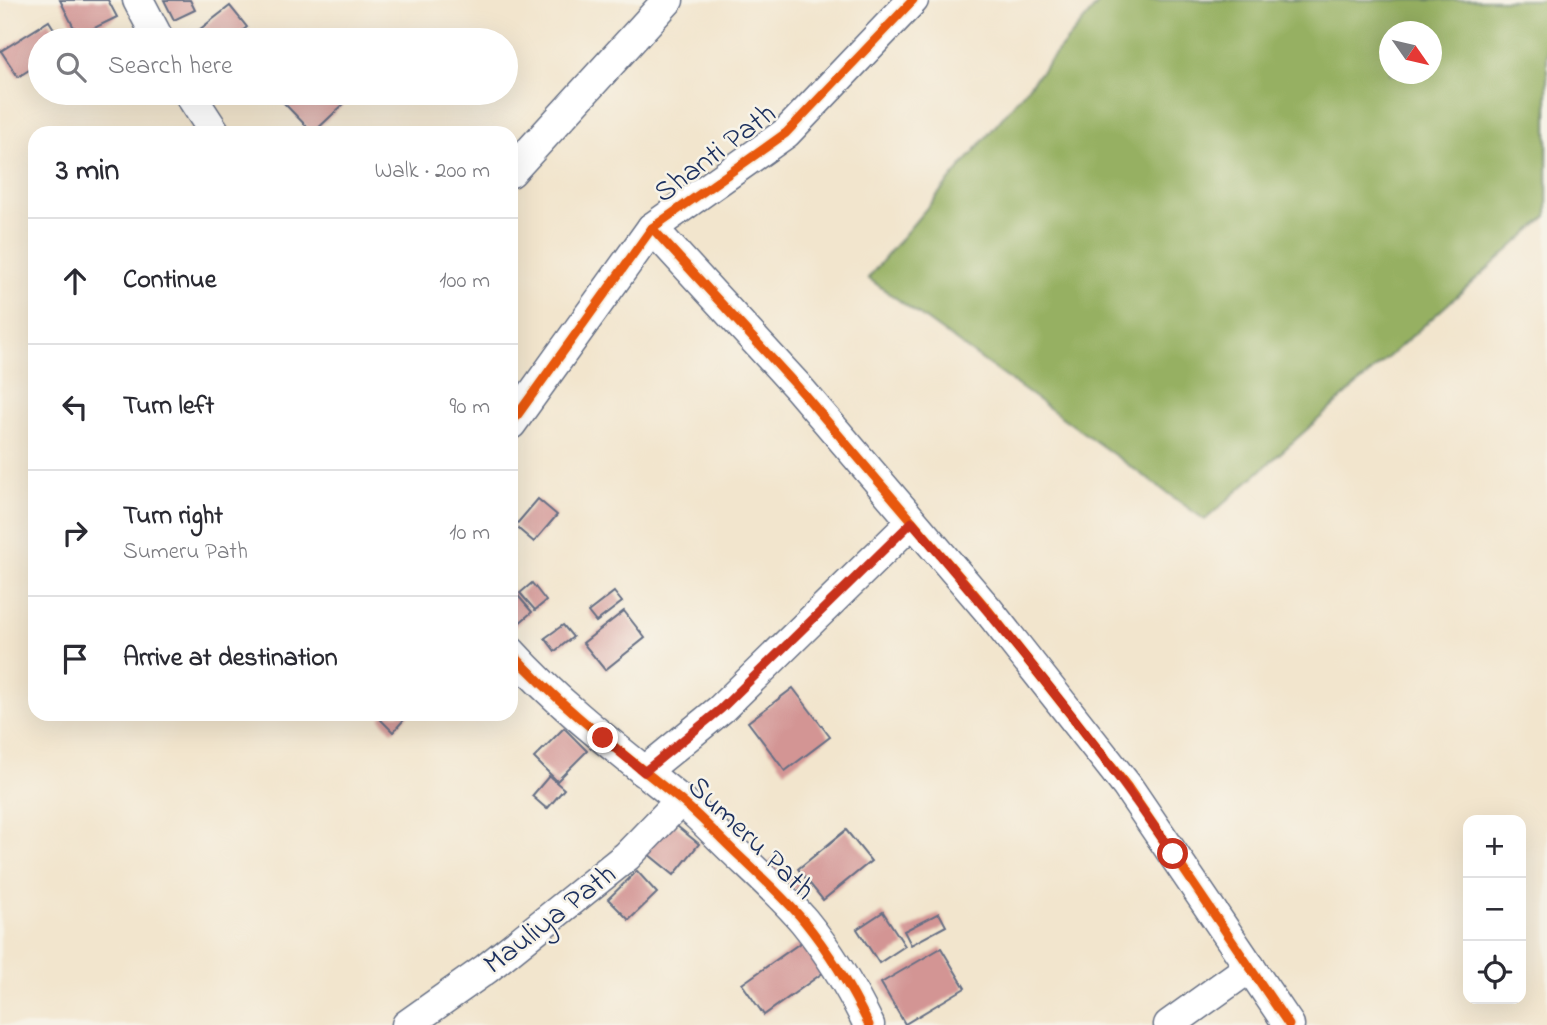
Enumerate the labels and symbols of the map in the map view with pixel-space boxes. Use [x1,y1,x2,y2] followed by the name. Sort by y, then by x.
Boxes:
[1379,21,1442,84] north arrow
[645,94,786,215] street label: Shanti Path
[587,722,618,753] route end
[676,767,824,912] street label: Sumeru Path
[1157,838,1188,869] route start
[475,854,627,986] street label: Mauliya Path

